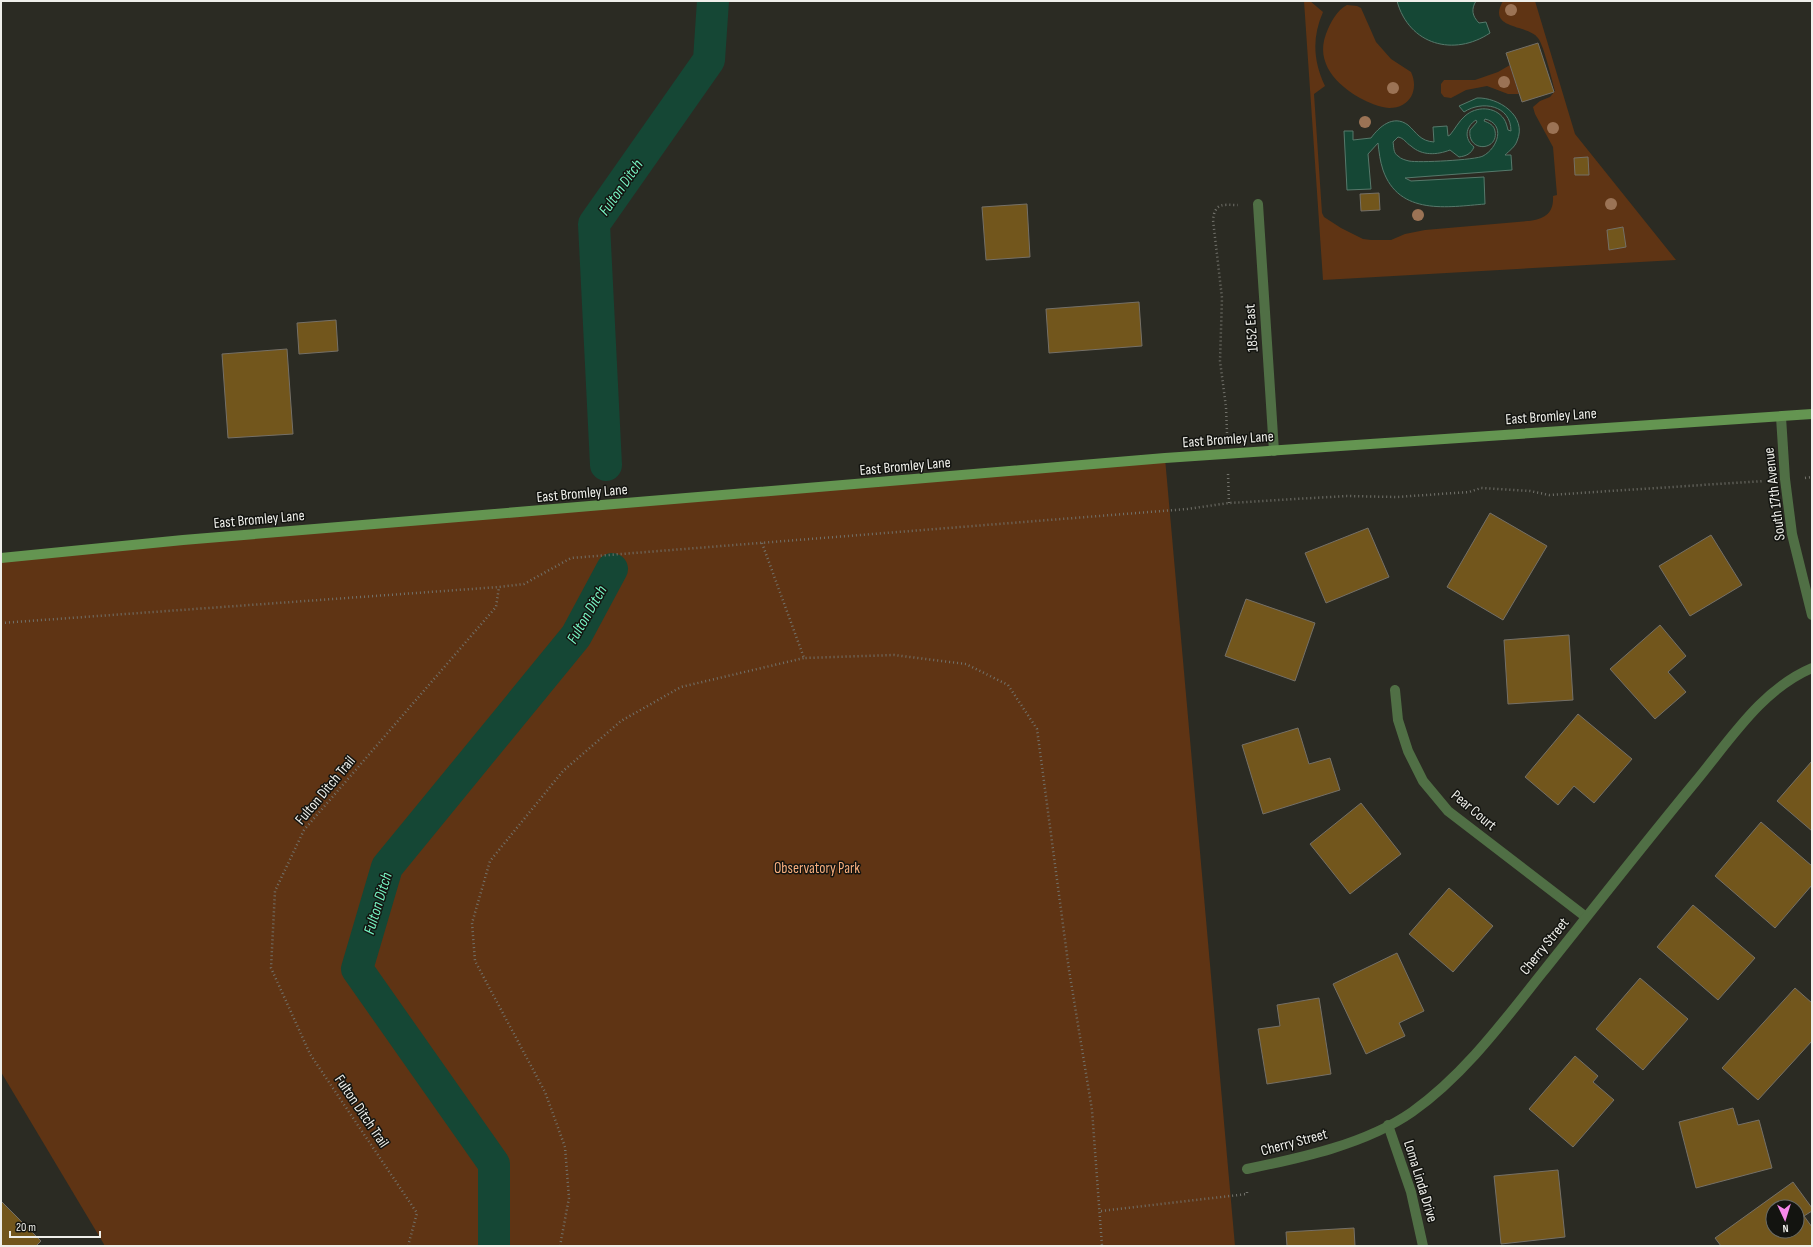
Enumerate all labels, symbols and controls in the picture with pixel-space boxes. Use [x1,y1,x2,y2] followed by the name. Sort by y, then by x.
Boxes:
[595,156,647,219] water label: Fulton Ditch
[1240,303,1263,353] street label: 1852 East
[1505,404,1597,429] street label: East Bromley Lane
[1182,427,1274,452] street label: East Bromley Lane
[1759,446,1790,542] street label: South 17th Avenue
[859,453,951,480] street label: East Bromley Lane
[536,480,628,507] street label: East Bromley Lane
[213,506,305,533] street label: East Bromley Lane
[563,582,612,647] water label: Fulton Ditch
[291,752,360,829] street label: Fulton Ditch Trail
[1447,786,1501,835] street label: Pear Court
[774,859,860,878] park label: Observatory Park
[360,870,397,937] water label: Fulton Ditch
[1516,913,1574,979] street label: Cherry Street
[330,1071,393,1151] street label: Fulton Ditch Trail
[1259,1124,1330,1160] street label: Cherry Street
[1399,1138,1442,1224] street label: Loma Linda Drive
[1765,1199,1805,1239] north arrow
[10,1213,100,1239] scale bar
[16,1220,36,1235] text: 20 m
[1782,1222,1789,1235] text: N

